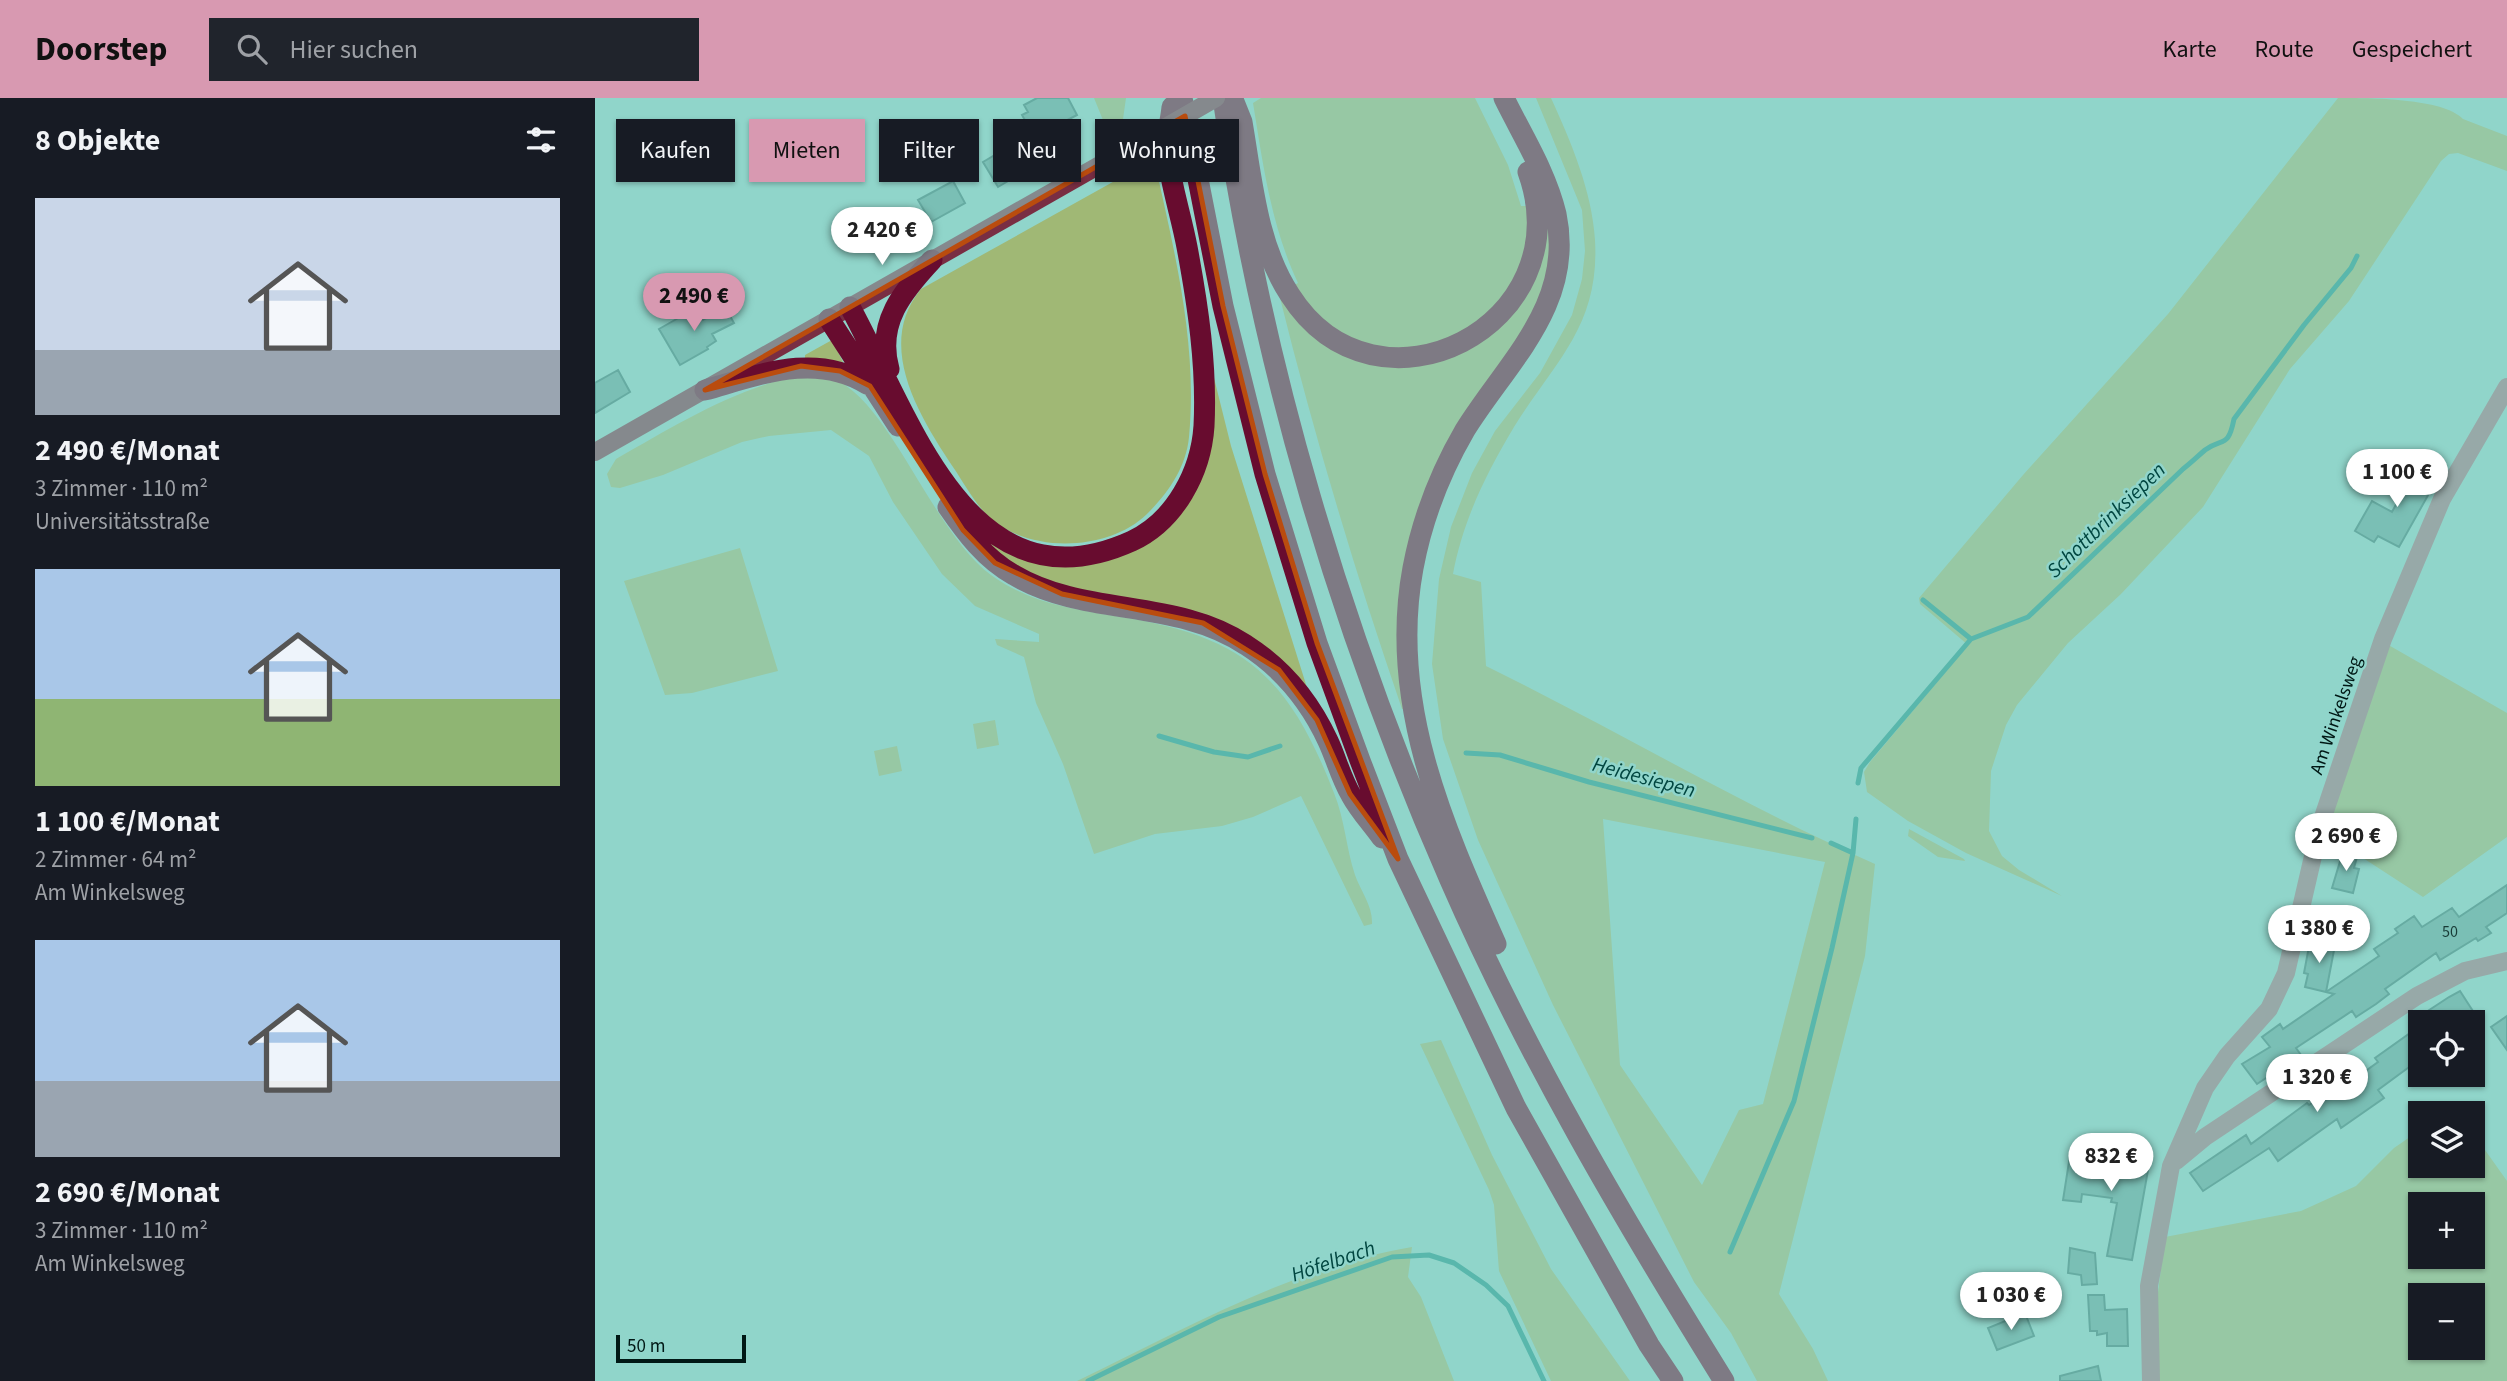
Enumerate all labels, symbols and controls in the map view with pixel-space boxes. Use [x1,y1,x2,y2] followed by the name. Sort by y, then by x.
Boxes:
[209,18,699,81] search box
[35,26,167,73] text: Doorstep
[233,30,271,68] icon: search
[289,31,418,68] text: Hier suchen
[2163,32,2217,67] text: Karte
[2255,32,2314,67] text: Route
[2352,32,2472,67] text: Gespeichert
[35,119,160,162] text: 8 Objekte
[616,119,735,182] chip: Kaufen
[749,119,865,182] chip: Mieten
[879,119,979,182] chip: Filter
[993,119,1081,182] chip: Neu
[1095,119,1239,182] chip: Wohnung
[522,121,560,159] icon: filters
[817,208,947,267] pin: 2 420 €
[847,213,917,246] text: 2 420 €
[235,243,361,369] icon: home
[629,274,759,333] pin: 2 490 €
[659,279,729,312] text: 2 490 €
[35,429,220,472] text: 2 490 €/Monat
[2332,450,2462,509] pin: 1 100 €
[2040,455,2172,585] water label: Schottbrinksiepen
[2362,455,2432,488] text: 1 100 €
[35,472,208,505] text: 3 Zimmer · 110 m²
[35,505,210,538] text: Universitätsstraße
[235,614,361,740] icon: home
[2304,652,2369,778] street label: Am Winkelsweg
[1589,749,1699,805] water label: Heidesiepen
[35,800,220,843] text: 1 100 €/Monat
[2281,814,2411,873] pin: 2 690 €
[2311,819,2381,852] text: 2 690 €
[35,843,197,876] text: 2 Zimmer · 64 m²
[35,876,185,909] text: Am Winkelsweg
[2254,906,2384,965] pin: 1 380 €
[2284,911,2354,944] text: 1 380 €
[2442,921,2458,943] house number: 50
[235,985,361,1111] icon: home
[2408,1010,2485,1360] map controls
[2408,1010,2485,1087] button: locate
[2252,1054,2382,1114] pin: 1 320 €
[2282,1060,2352,1093] text: 1 320 €
[2408,1101,2485,1178] button: layers
[2062,1134,2160,1193] pin: 832 €
[2084,1139,2138,1172] text: 832 €
[35,1171,220,1214] text: 2 690 €/Monat
[2408,1192,2485,1269] button: +
[35,1214,208,1247] text: 3 Zimmer · 110 m²
[1287,1233,1379,1289] water label: Höfelbach
[35,1247,185,1280] text: Am Winkelsweg
[1946,1272,2076,1332] pin: 1 030 €
[1976,1278,2046,1311] text: 1 030 €
[2408,1283,2485,1360] button: −
[616,1332,745,1364] scale bar
[627,1333,665,1360] text: 50 m

